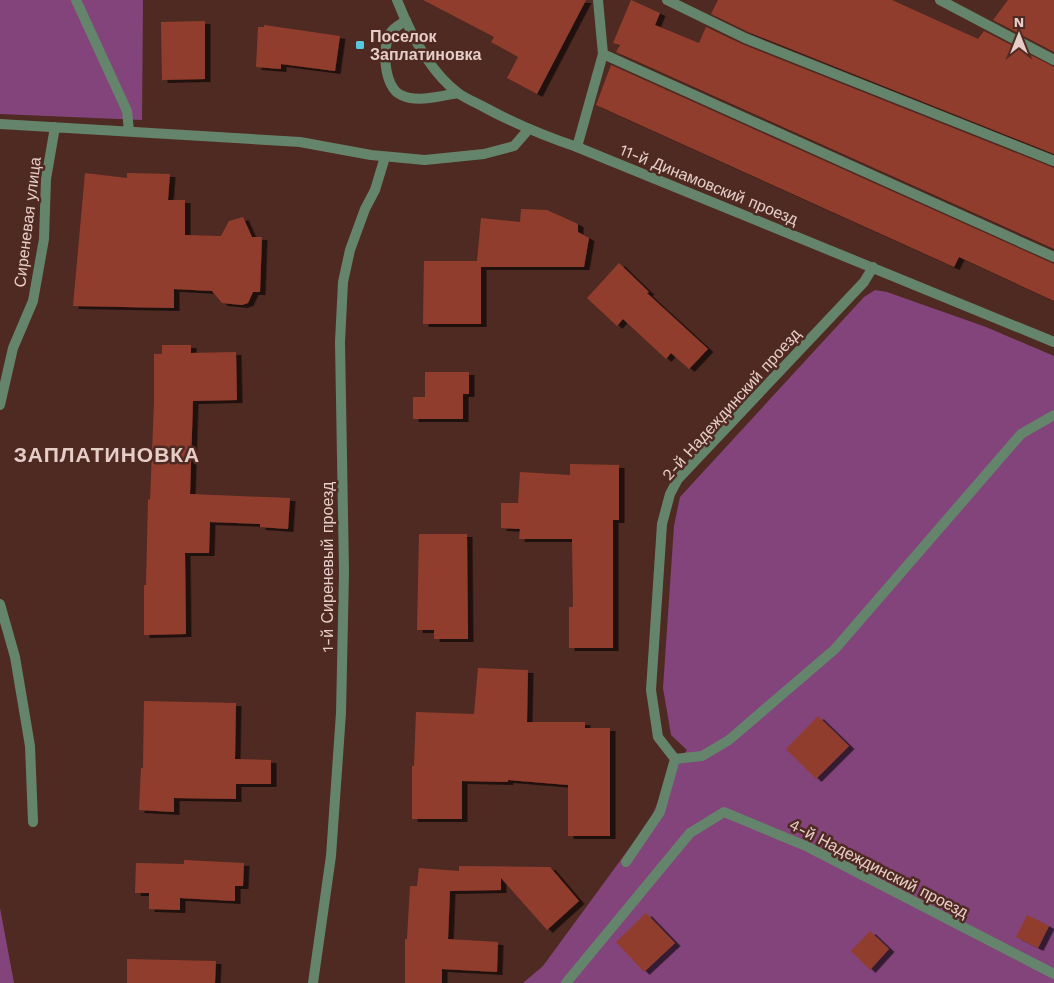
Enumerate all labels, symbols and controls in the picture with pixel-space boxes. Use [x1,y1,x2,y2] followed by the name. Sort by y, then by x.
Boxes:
[994,10,1044,60] north arrow
[1014,14,1024,30] text: N
[370,27,482,64] place label: Поселок Заплатиновка
[354,39,366,51] marker: Поселок Заплатиновка
[617,140,801,229] street label: 11-й Динамовский проезд
[10,156,45,288] street label: Сиреневая улица
[658,324,805,484] street label: 2-й Надеждинский проезд
[14,442,200,467] district label: ЗАПЛАТИНОВКА
[318,481,337,652] street label: 1-й Сиреневый проезд
[786,815,972,922] street label: 4-й Надеждинский проезд

